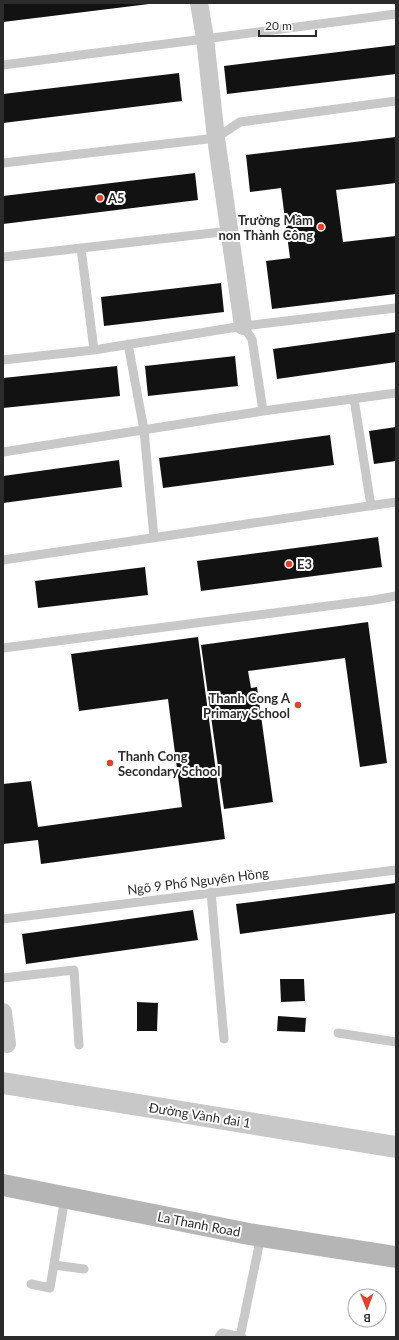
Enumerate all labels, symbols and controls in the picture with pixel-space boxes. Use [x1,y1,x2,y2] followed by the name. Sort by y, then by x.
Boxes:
[259,12,316,38] scale bar
[265,18,292,33] text: 20 m
[107,190,125,206] place label: A5
[95,193,105,203] marker: A5
[219,212,313,243] place label: Trường Mầm non Thành Công
[316,222,326,232] marker: Trường Mầm non Thành Công
[297,556,312,572] place label: E3
[284,559,294,569] marker: E3
[203,690,291,721] place label: Thanh Cong A Primary School
[293,700,303,710] marker: Thanh Cong A Primary School
[118,748,220,779] place label: Thanh Cong Secondary School
[105,758,115,768] marker: Thanh Cong Secondary School
[126,864,270,898] street label: Ngõ 9 Phố Nguyên Hồng
[148,1099,252,1131] street label: Đường Vành đai 1
[156,1208,242,1240] street label: La Thanh Road
[347,1288,387,1328] north arrow
[363,1312,371,1325] text: B

